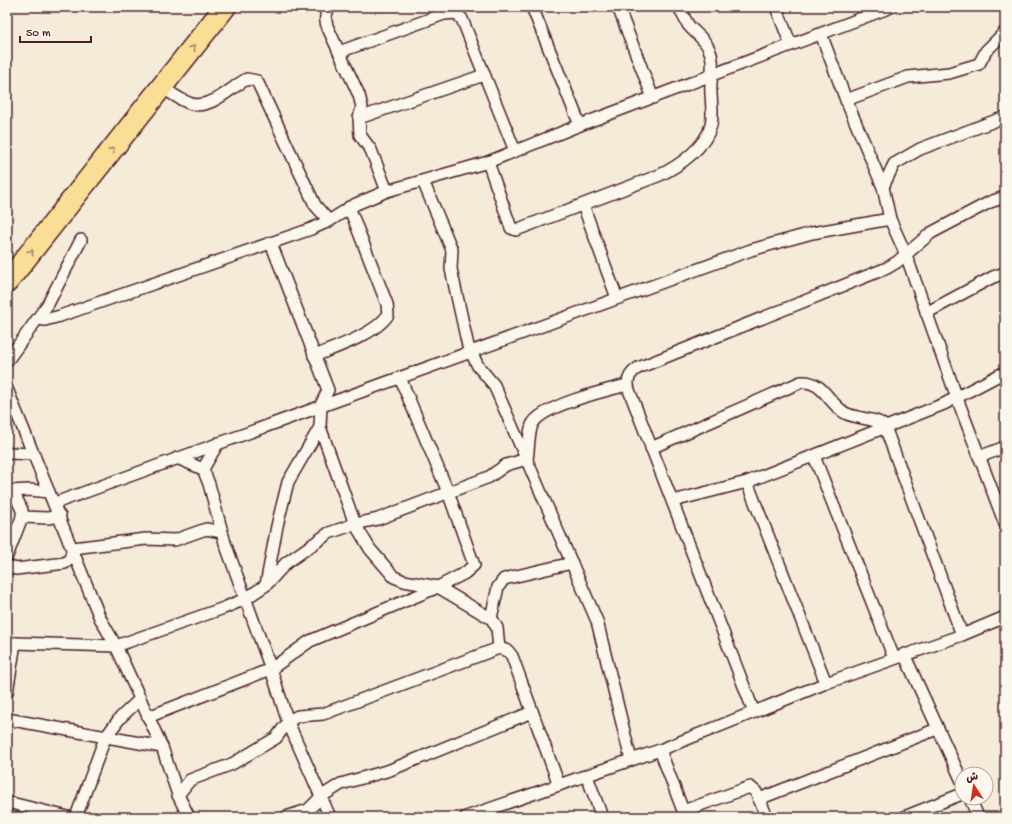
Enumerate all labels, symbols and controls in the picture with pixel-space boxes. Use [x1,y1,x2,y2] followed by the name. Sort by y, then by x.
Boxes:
[20,18,91,44] scale bar
[26,27,51,41] text: 50 m
[188,45,195,52] one-way arrow
[107,147,114,154] one-way arrow
[27,249,34,256] one-way arrow
[954,766,994,806] north arrow
[965,771,980,785] text: ش

